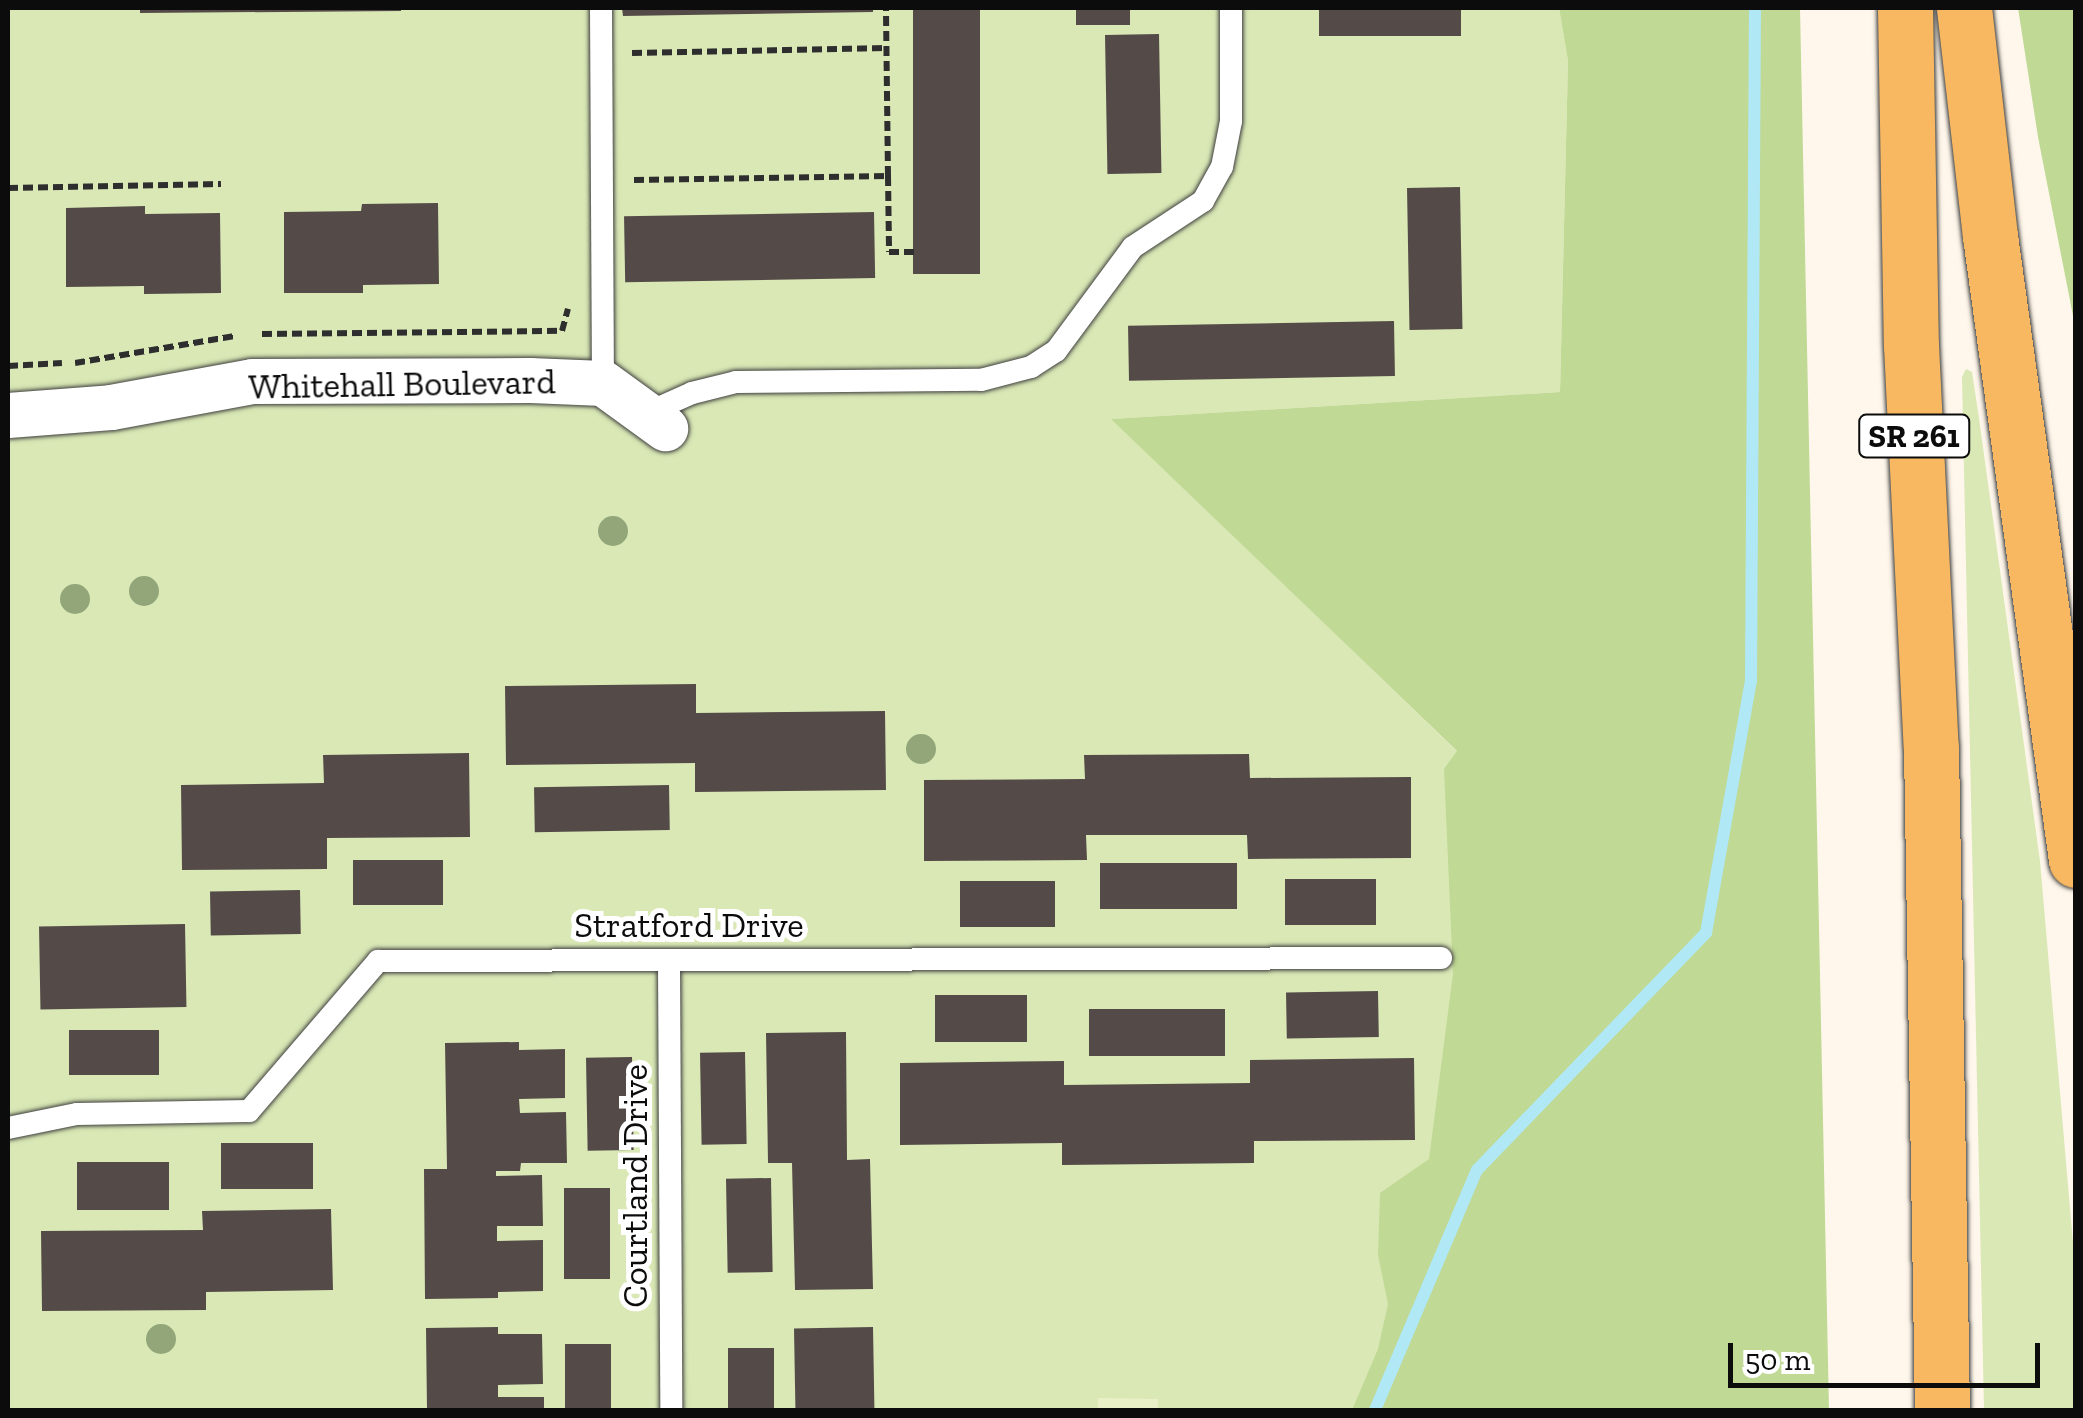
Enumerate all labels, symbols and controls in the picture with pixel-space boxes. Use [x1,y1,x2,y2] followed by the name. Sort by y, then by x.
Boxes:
[248,360,556,408] street label: Whitehall Boulevard
[1856,409,1972,463] road number: SR 261
[574,904,804,946] street label: Stratford Drive
[614,1064,656,1308] street label: Courtland Drive
[1733,1323,2046,1385] scale bar
[1745,1342,1810,1378] text: 50 m

